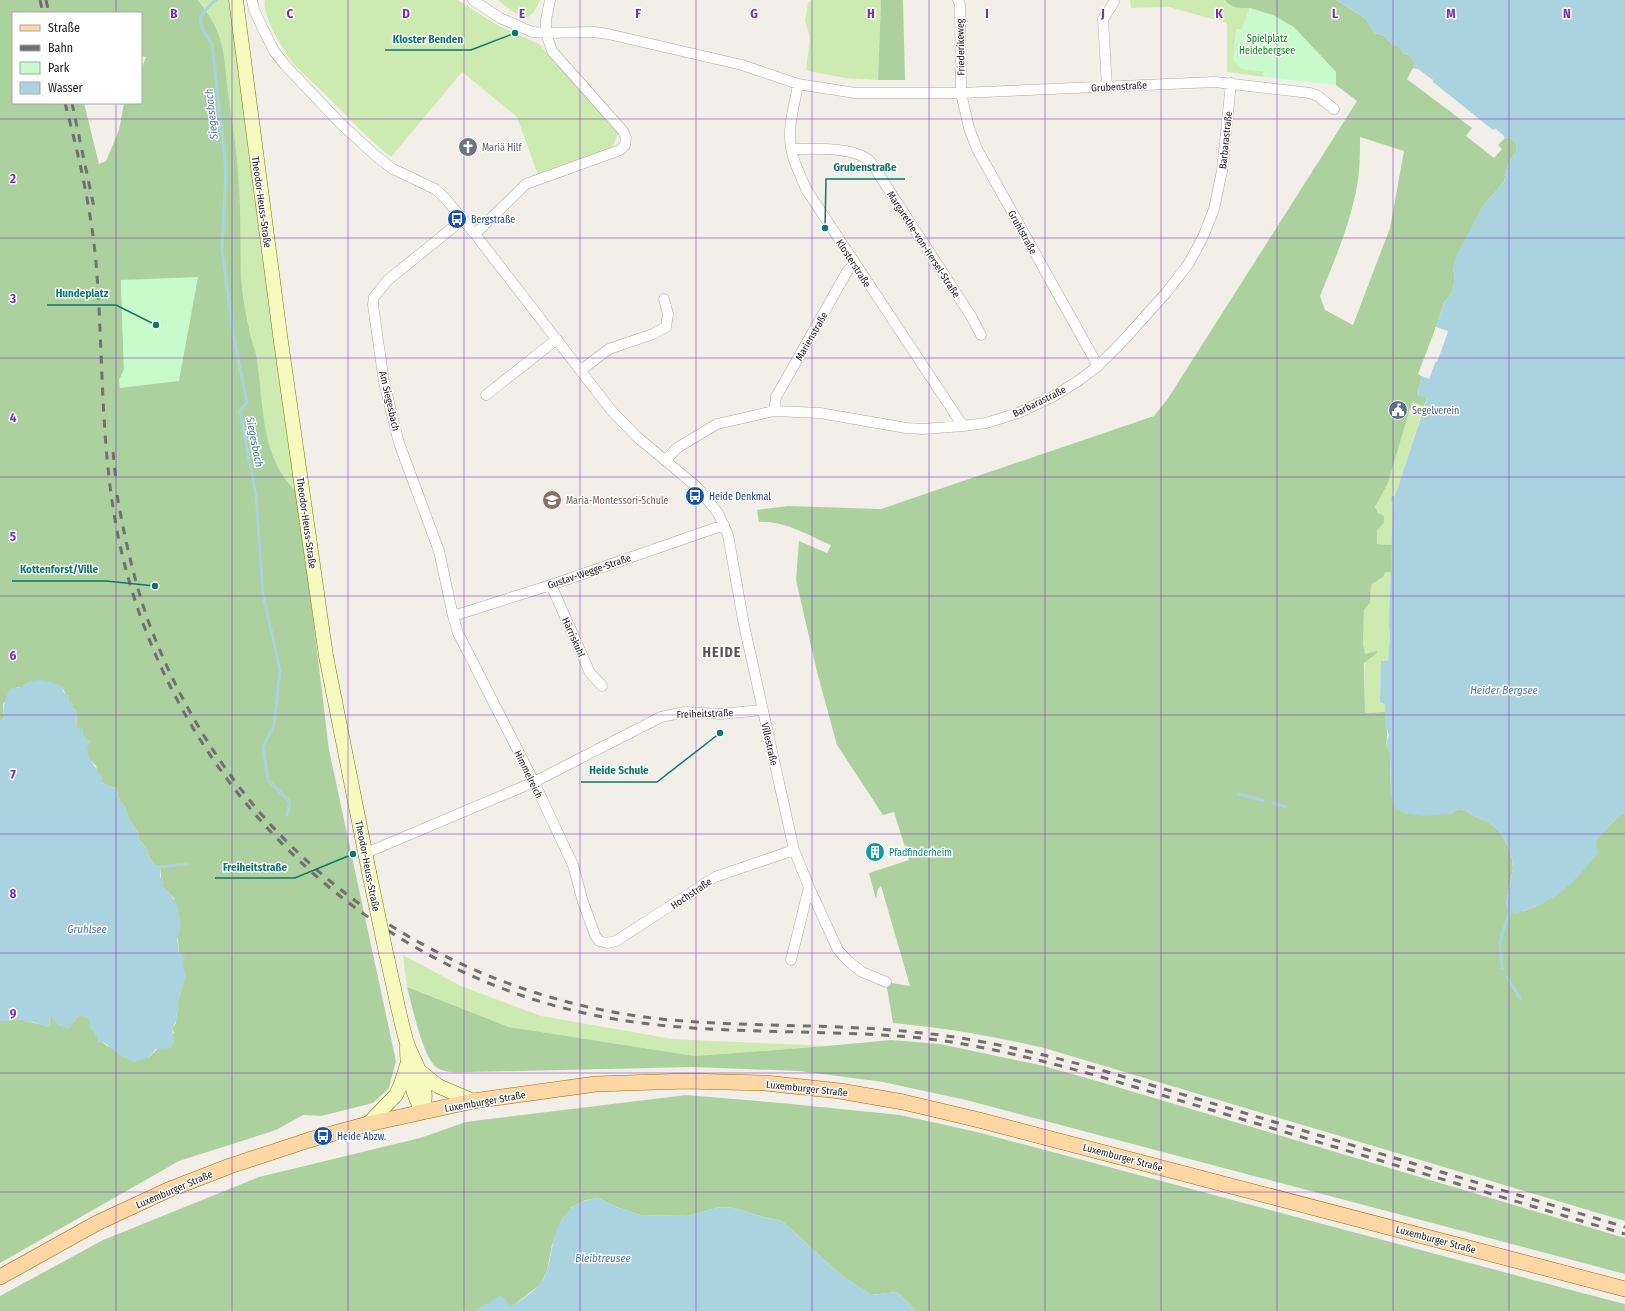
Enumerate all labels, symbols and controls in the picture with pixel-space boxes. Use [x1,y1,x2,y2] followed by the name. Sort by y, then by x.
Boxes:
[170,6,178,21] text: B
[287,6,294,21] text: C
[402,6,410,21] text: D
[519,6,525,21] text: E
[635,6,641,21] text: F
[750,6,758,21] text: G
[867,6,875,21] text: H
[985,6,989,21] text: I
[1100,6,1105,21] text: J
[1215,6,1223,21] text: K
[1332,6,1338,21] text: L
[1446,6,1456,21] text: M
[1563,6,1571,21] text: N
[12,12,142,104] legend
[954,18,967,76] street label: Friederikeweg
[48,21,80,35] text: Straße
[385,27,471,50] callout: Kloster Benden
[393,33,463,46] text: Kloster Benden
[1239,33,1295,57] park label: Spielplatz Heidebergsee
[48,41,73,55] text: Bahn
[48,61,70,75] text: Park
[1091,80,1147,94] street label: Grubenstraße
[48,81,83,95] text: Wasser
[202,88,221,141] water label: Siegesbach
[1217,111,1235,170] street label: Barbarastraße
[457,136,479,158] church icon: Mariä Hilf
[482,142,522,154] place label: Mariä Hilf
[249,156,273,249] street label: Theodor-Heuss-Straße
[826,156,905,179] callout: Grubenstraße
[833,161,897,174] text: Grubenstraße
[9,171,16,186] text: 2
[884,189,962,300] street label: Margarethe-von-Hersel-Straße
[446,208,468,230] bus stop icon: Bergstraße
[1005,208,1039,257] street label: Gruhlstraße
[471,214,515,226] place label: Bergstraße
[833,237,873,290] street label: Klosterstraße
[47,282,116,305] callout: Hundeplatz
[56,287,109,300] text: Hundeplatz
[9,291,16,306] text: 3
[793,310,831,363] street label: Marienstraße
[376,370,402,432] street label: Am Siegesbach
[1011,384,1068,420] street label: Barbarastraße
[1387,399,1409,421] public building icon: Segelverein
[1412,405,1459,417] place label: Segelverein
[10,410,17,425] text: 4
[243,415,266,469] water label: Siegesbach
[294,477,318,570] street label: Theodor-Heuss-Straße
[684,485,706,507] bus stop icon: Heide Denkmal
[541,489,563,511] school or university icon: Maria-Montessori-Schule
[709,491,771,503] place label: Heide Denkmal
[566,495,669,507] place label: Maria-Montessori-Schule
[10,529,16,544] text: 5
[546,552,633,592] street label: Gustav-Wegge-Straße
[12,558,106,581] callout: Kottenforst/Ville
[20,563,99,576] text: Kottenforst/Ville
[559,616,587,660] street label: Härriskuhl
[703,644,741,661] district label: HEIDE
[10,648,17,663] text: 6
[1470,684,1538,697] water label: Heider Bergsee
[677,707,734,721] street label: Freiheitstraße
[758,722,780,767] street label: Villestraße
[511,749,545,800] street label: Himmelreich
[581,759,657,782] callout: Heide Schule
[589,764,649,777] text: Heide Schule
[10,767,16,782] text: 7
[352,820,382,913] street label: Theodor-Heuss-Straße
[864,841,886,863] building icon: Pfadfinderheim
[889,847,952,859] place label: Pfadfinderheim
[215,855,295,878] callout: Freiheitstraße
[223,861,288,874] text: Freiheitstraße
[669,876,714,912] street label: Hochstraße
[10,886,17,901] text: 8
[67,923,107,936] water label: Gruhlsee
[10,1006,17,1021] text: 9
[765,1079,848,1099] street label: Luxemburger Straße
[444,1089,527,1115] street label: Luxemburger Straße
[312,1125,334,1147] bus stop icon: Heide Abzw.
[337,1131,386,1143] place label: Heide Abzw.
[1081,1142,1164,1174] street label: Luxemburger Straße
[134,1168,215,1212] street label: Luxemburger Straße
[1394,1224,1477,1256] street label: Luxemburger Straße
[575,1252,631,1265] water label: Bleibtreusee

